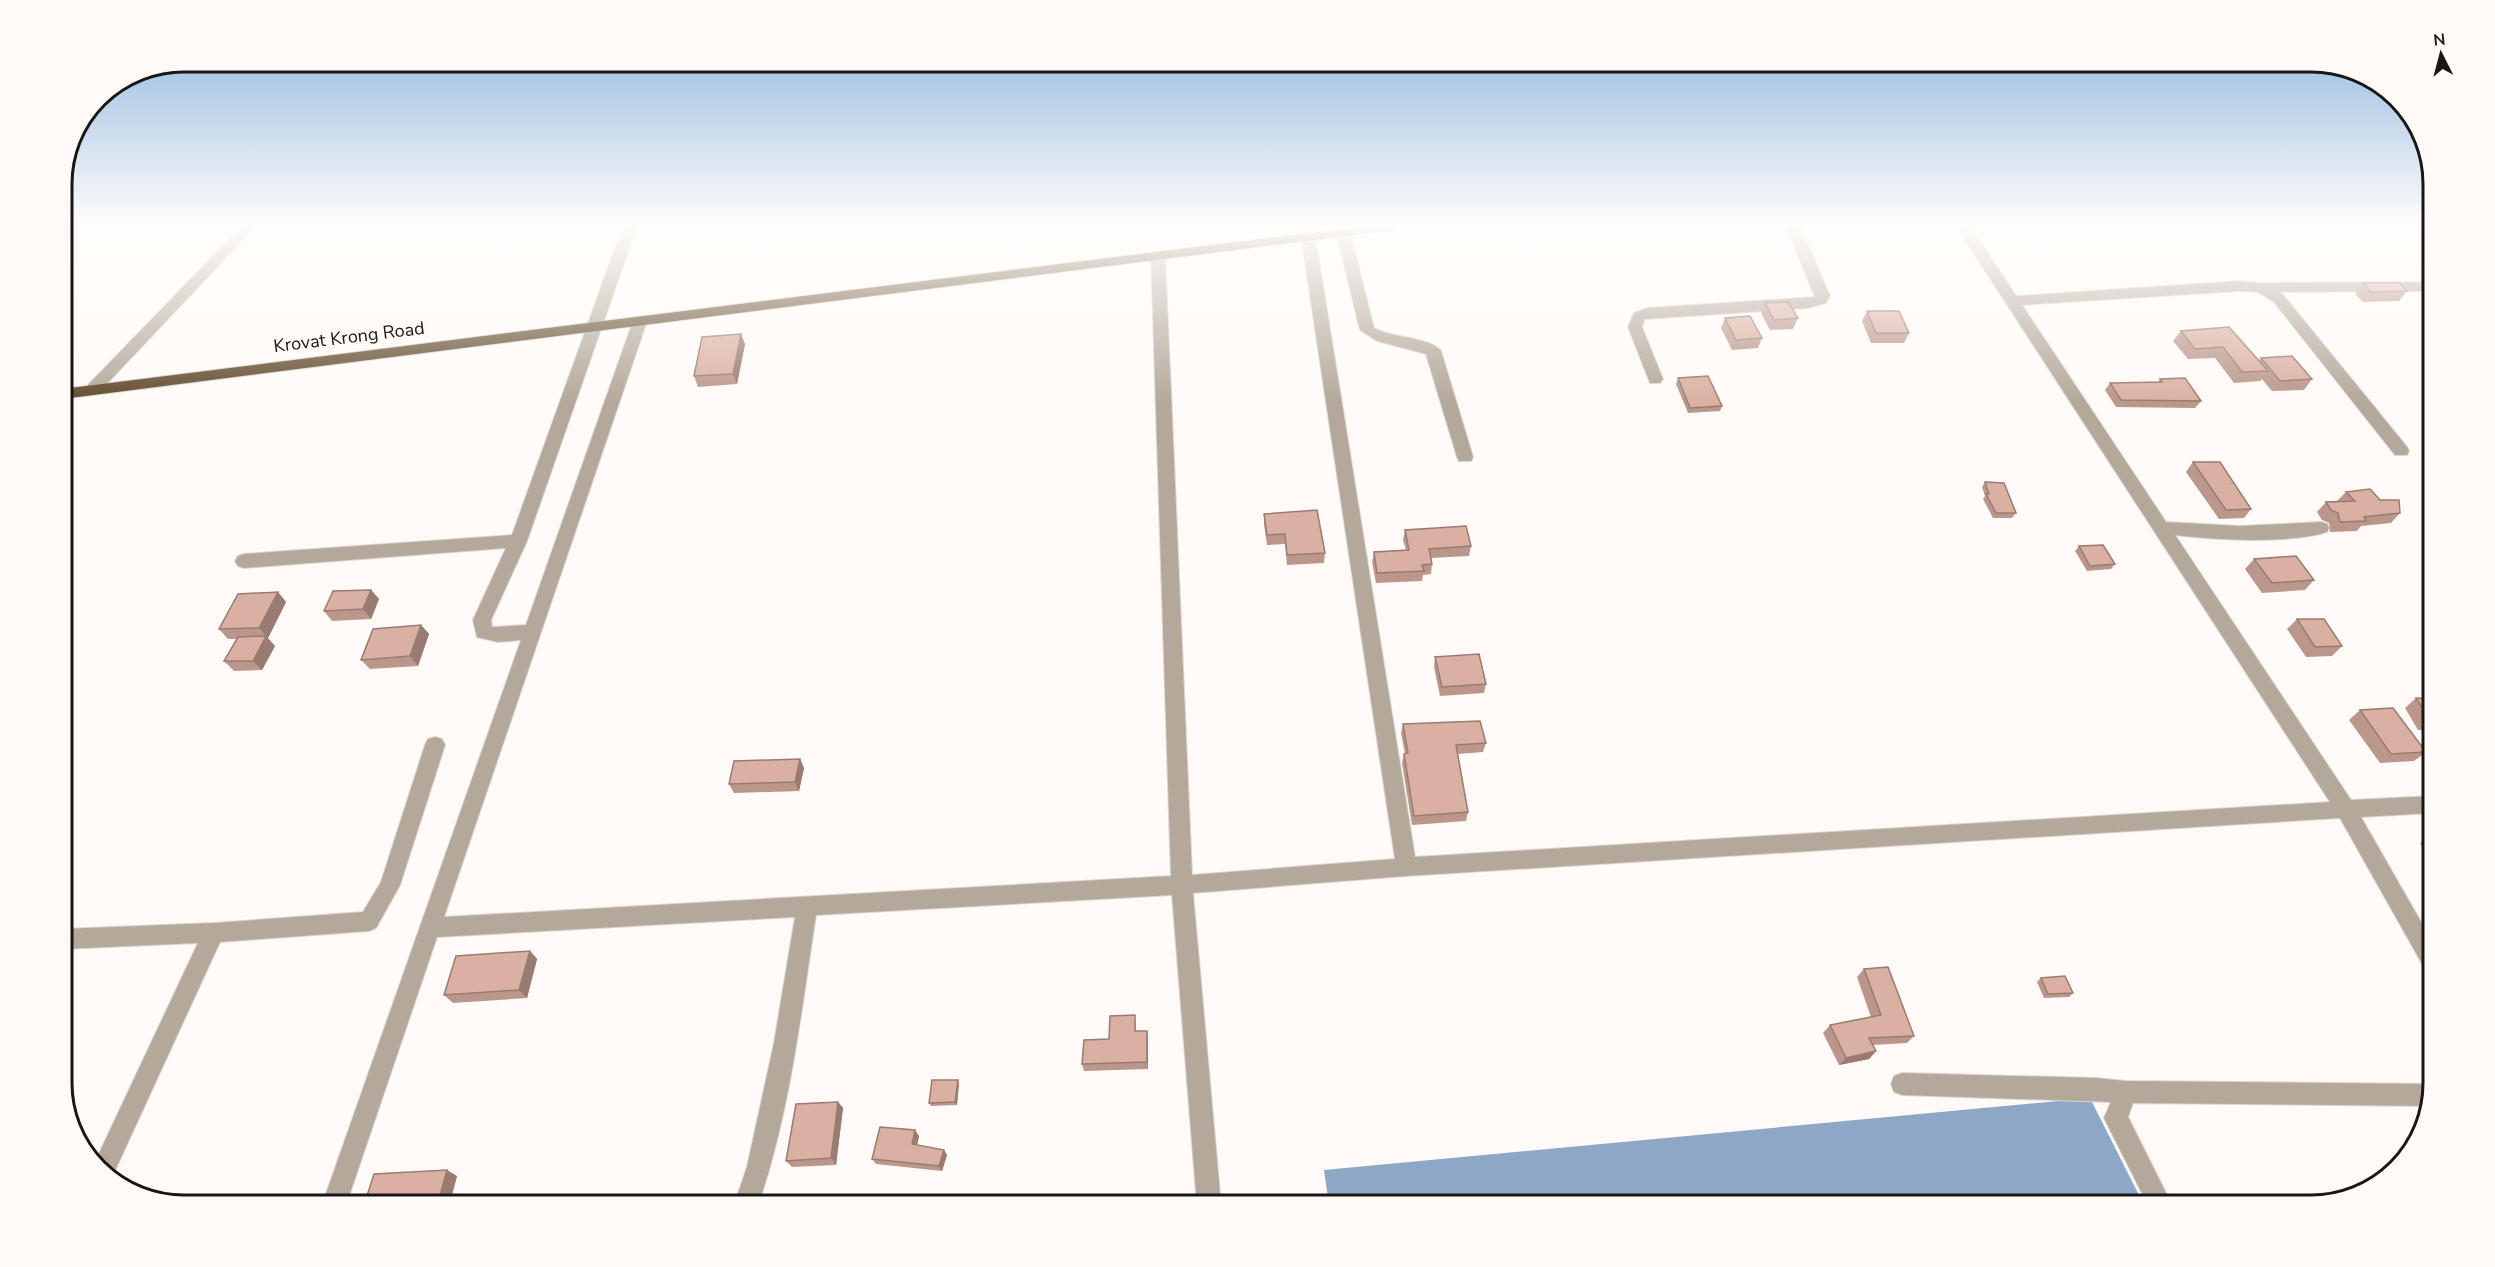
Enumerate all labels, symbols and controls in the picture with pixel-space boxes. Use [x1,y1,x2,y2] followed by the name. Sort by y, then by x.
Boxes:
[2411,24,2471,84] north arrow
[2432,29,2447,52] text: N
[272,316,426,358] street label: Krovat Krong Road

